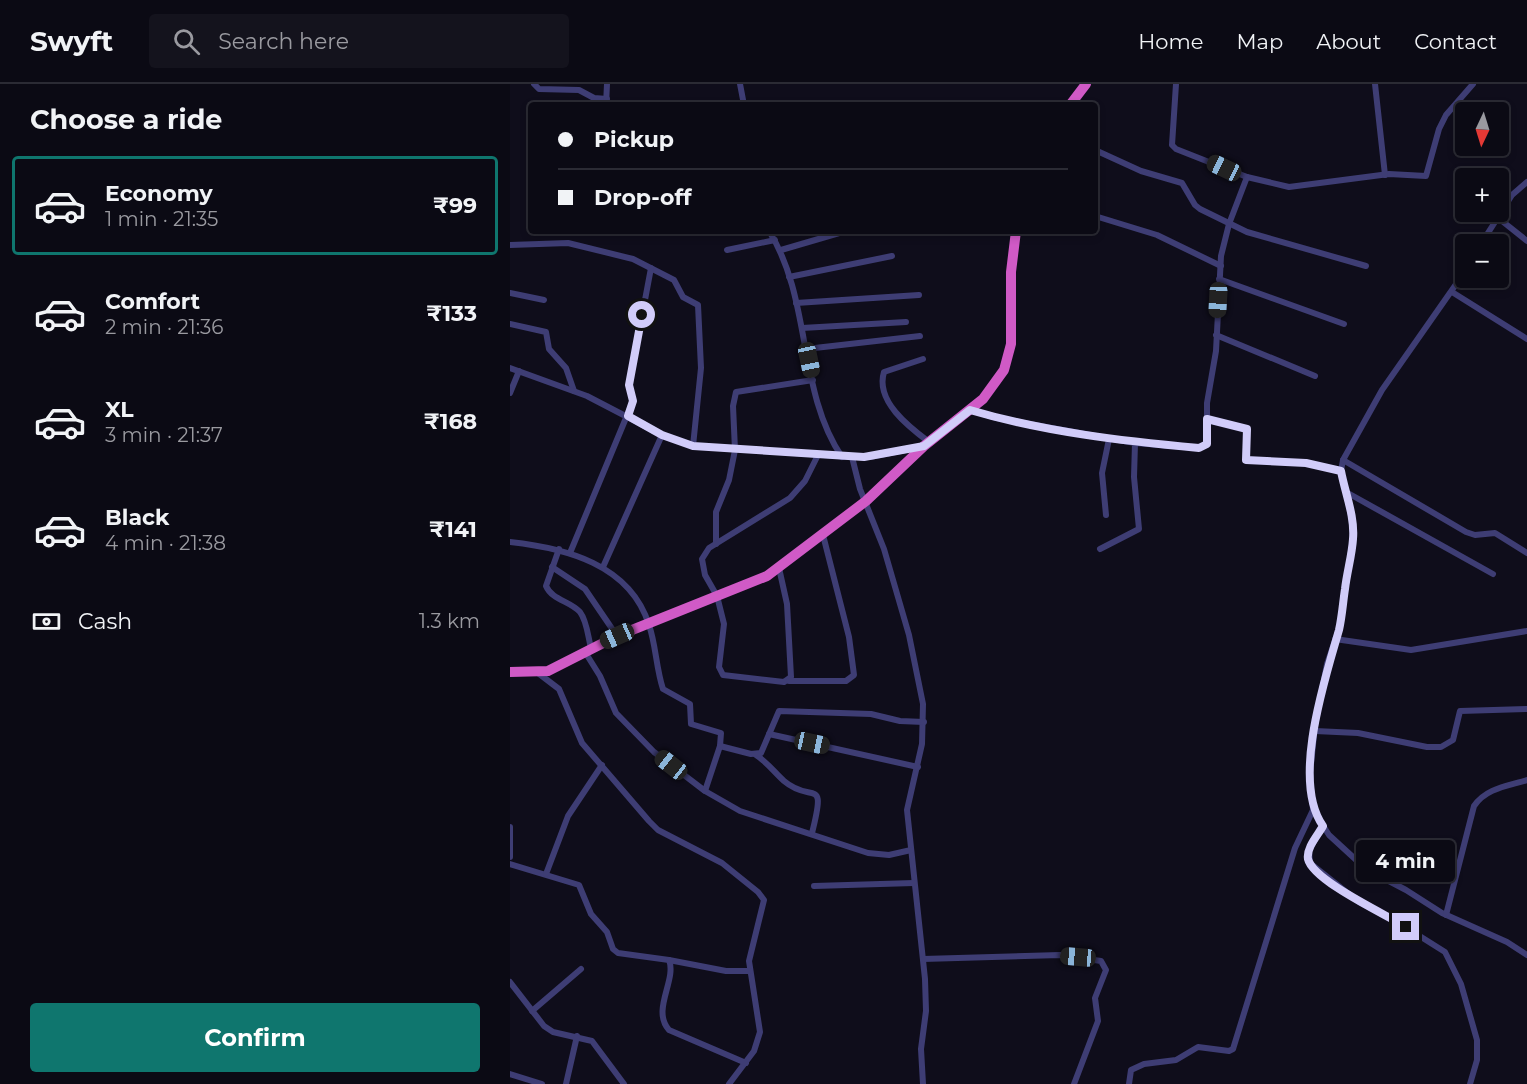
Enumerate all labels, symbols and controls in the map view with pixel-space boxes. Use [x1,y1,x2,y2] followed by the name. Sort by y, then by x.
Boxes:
[149,14,569,68] search box
[30,24,113,58] text: Swyft
[170,25,203,58] icon: search
[218,28,349,55] text: Search here
[1138,29,1203,54] text: Home
[1236,29,1283,54] text: Map
[1316,29,1381,54] text: About
[1414,29,1497,54] text: Contact
[1455,102,1509,156] north arrow
[1455,102,1509,288] map controls
[30,103,222,136] text: Choose a ride
[594,126,674,153] text: Pickup
[1204,152,1244,184] car
[1455,168,1509,222] button: +
[33,179,87,233] icon: car
[105,180,213,207] text: Economy
[594,184,692,211] text: Drop-off
[433,192,477,219] text: ₹99
[105,207,218,231] text: 1 min · 21:35
[1455,234,1509,288] button: −
[1208,282,1228,318] car
[33,287,87,341] icon: car
[105,288,200,315] text: Comfort
[426,300,477,327] text: ₹133
[628,301,655,328] route start
[105,315,224,339] text: 2 min · 21:36
[796,341,822,379] car
[33,395,87,449] icon: car
[105,396,134,423] text: XL
[424,408,477,435] text: ₹168
[105,423,223,447] text: 3 min · 21:37
[33,503,87,557] icon: car
[105,504,169,531] text: Black
[429,516,477,543] text: ₹141
[105,531,226,555] text: 4 min · 21:38
[30,605,63,638] icon: cash
[78,608,132,635] text: Cash
[419,609,480,633] text: 1.3 km
[597,620,637,652] car
[793,730,831,756] car
[651,747,691,783] car
[1356,840,1456,882] callout: 4 min
[1375,849,1436,873] text: 4 min
[1392,913,1419,940] route end
[1059,946,1097,968] car
[30,1003,480,1072] button: Confirm

